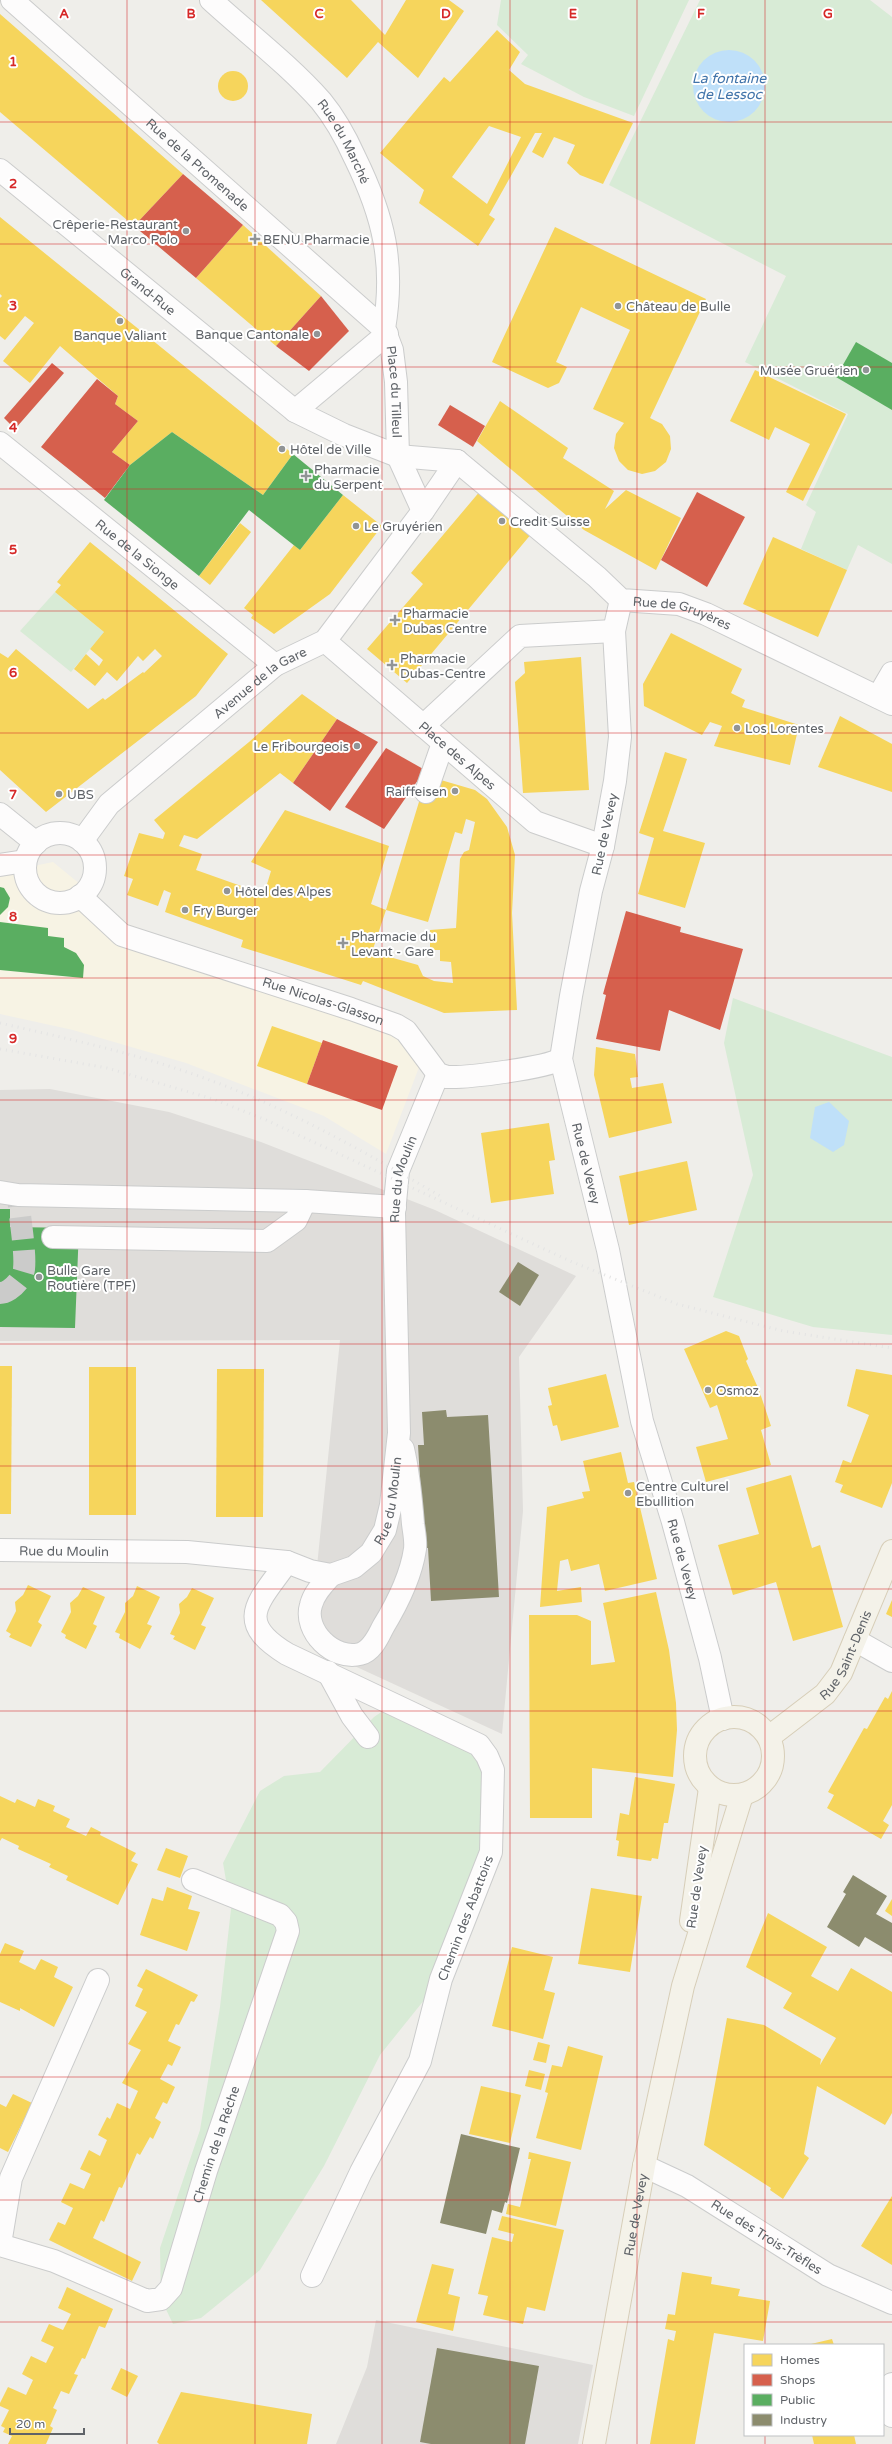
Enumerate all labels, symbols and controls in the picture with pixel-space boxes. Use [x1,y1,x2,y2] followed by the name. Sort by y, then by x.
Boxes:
[59,6,69,22] text: A
[186,6,196,22] text: B
[314,6,324,22] text: C
[441,6,451,22] text: D
[569,6,577,22] text: E
[697,6,705,22] text: F
[823,6,833,22] text: G
[9,54,17,70] text: 1
[692,70,767,103] water label: La fontaine de Lessoc
[314,96,373,186] street label: Rue du Marché
[142,115,252,215] street label: Rue de la Promenade
[9,176,17,192] text: 2
[53,217,178,248] place label: Crêperie-Restaurant Marco Polo
[181,226,191,236] marker: Crêperie-Restaurant Marco Polo
[263,232,370,248] place label: BENU Pharmacie
[250,234,260,244] marker: BENU Pharmacie
[116,264,178,319] street label: Grand-Rue
[9,298,17,314] text: 3
[626,299,731,315] place label: Château de Bulle
[613,301,623,311] marker: Château de Bulle
[115,316,125,326] marker: Banque Valiant
[195,327,309,343] place label: Banque Cantonale
[73,328,167,344] place label: Banque Valiant
[312,329,322,339] marker: Banque Cantonale
[383,345,405,438] street label: Place du Tilleul
[760,363,858,379] place label: Musée Gruérien
[861,365,871,375] marker: Musée Gruérien
[9,420,18,436] text: 4
[290,442,371,458] place label: Hôtel de Ville
[277,444,287,454] marker: Hôtel de Ville
[314,462,382,493] place label: Pharmacie du Serpent
[301,471,311,481] marker: Pharmacie du Serpent
[510,514,590,530] place label: Credit Suisse
[92,516,182,594] street label: Rue de la Sionge
[497,516,507,526] marker: Credit Suisse
[364,519,443,535] place label: Le Gruyérien
[351,521,361,531] marker: Le Gruyérien
[9,542,17,558] text: 5
[632,594,734,634] street label: Rue de Gruyères
[403,606,487,637] place label: Pharmacie Dubas Centre
[390,615,400,625] marker: Pharmacie Dubas Centre
[210,644,309,722] street label: Avenue de la Gare
[400,651,486,682] place label: Pharmacie Dubas-Centre
[387,660,397,670] marker: Pharmacie Dubas-Centre
[9,665,17,681] text: 6
[415,718,499,794] street label: Place des Alpes
[745,721,824,737] place label: Los Lorentes
[732,723,742,733] marker: Los Lorentes
[253,739,349,755] place label: Le Fribourgeois
[352,741,362,751] marker: Le Fribourgeois
[385,784,447,800] place label: Raiffeisen
[450,786,460,796] marker: Raiffeisen
[9,787,17,803] text: 7
[67,787,94,803] place label: UBS
[54,789,64,799] marker: UBS
[588,792,621,877] street label: Rue de Vevey
[235,884,331,900] place label: Hôtel des Alpes
[222,886,232,896] marker: Hôtel des Alpes
[193,903,258,919] place label: Fry Burger
[180,905,190,915] marker: Fry Burger
[9,909,17,925] text: 8
[351,929,436,960] place label: Pharmacie du Levant - Gare
[338,938,348,948] marker: Pharmacie du Levant - Gare
[260,974,386,1029] street label: Rue Nicolas-Glasson
[9,1031,17,1047] text: 9
[568,1121,603,1206] street label: Rue de Vevey
[387,1133,421,1223] street label: Rue du Moulin
[47,1263,136,1294] place label: Bulle Gare Routière (TPF)
[34,1272,44,1282] marker: Bulle Gare Routière (TPF)
[716,1383,759,1399] place label: Osmoz
[703,1385,713,1395] marker: Osmoz
[371,1456,405,1548] street label: Rue du Moulin
[636,1479,729,1510] place label: Centre Culturel Ebullition
[623,1488,633,1498] marker: Centre Culturel Ebullition
[664,1517,701,1602] street label: Rue de Vevey
[19,1543,109,1560] street label: Rue du Moulin
[817,1608,875,1704] street label: Rue Saint-Denis
[683,1845,711,1930] street label: Rue de Vevey
[435,1853,497,1983] street label: Chemin des Abattoirs
[190,2084,243,2205] street label: Chemin de la Réche
[621,2172,652,2257] street label: Rue de Vevey
[708,2196,825,2278] street label: Rue des Trois-Trèfles
[744,2344,884,2436] legend
[780,2353,820,2367] text: Homes
[780,2373,815,2387] text: Shops
[780,2393,815,2407] text: Public
[10,2410,84,2436] scale bar
[780,2413,827,2427] text: Industry
[16,2417,45,2431] text: 20 m

